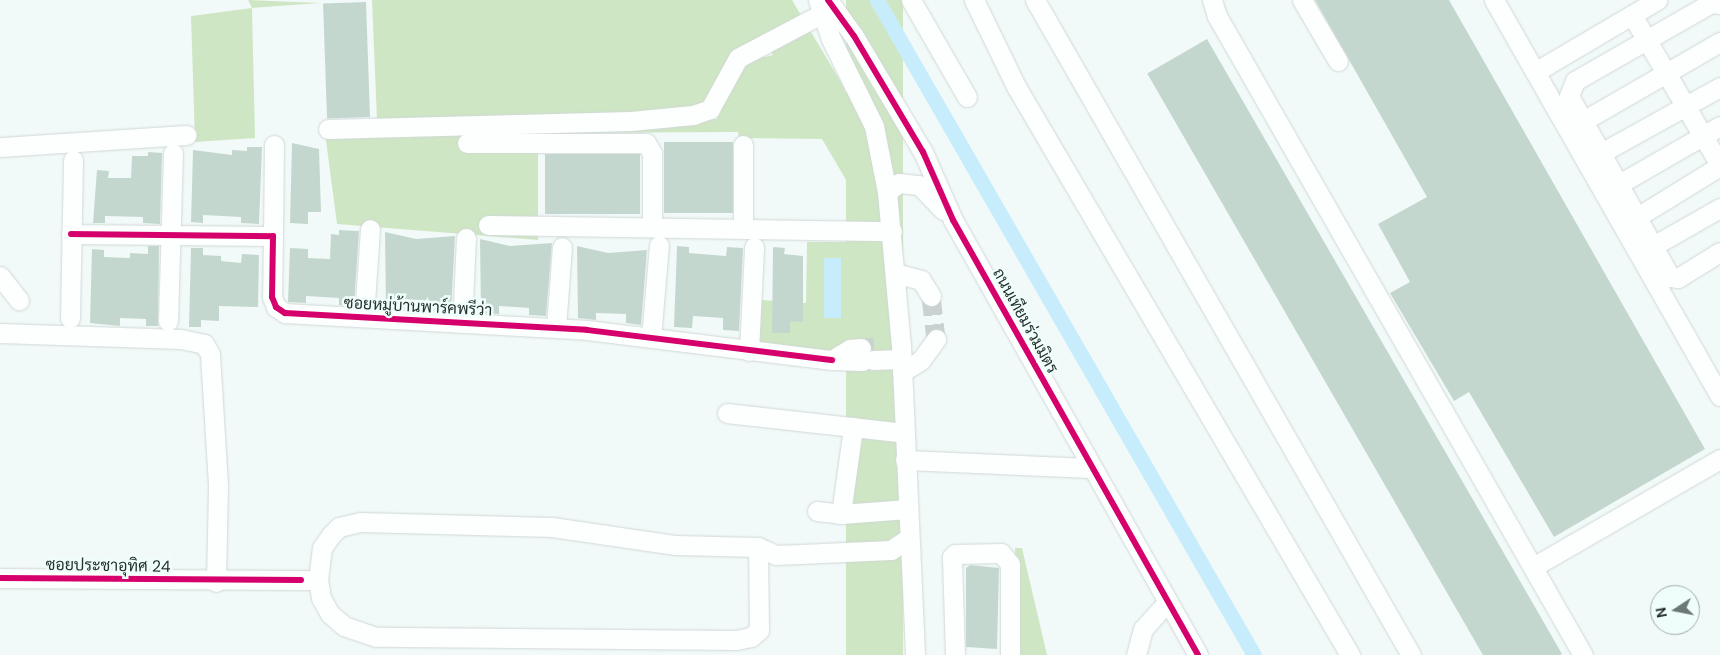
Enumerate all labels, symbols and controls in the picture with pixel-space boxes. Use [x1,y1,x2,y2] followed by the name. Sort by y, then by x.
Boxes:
[988,265,1062,377] street label: ถนนเทียมร่วมมิตร
[343,294,493,320] street label: ซอยหมู่บ้านพาร์คพรีว่า
[45,555,171,577] street label: ซอยประชาอุทิศ 24
[1650,585,1700,635] north arrow
[1651,606,1671,619] text: N

